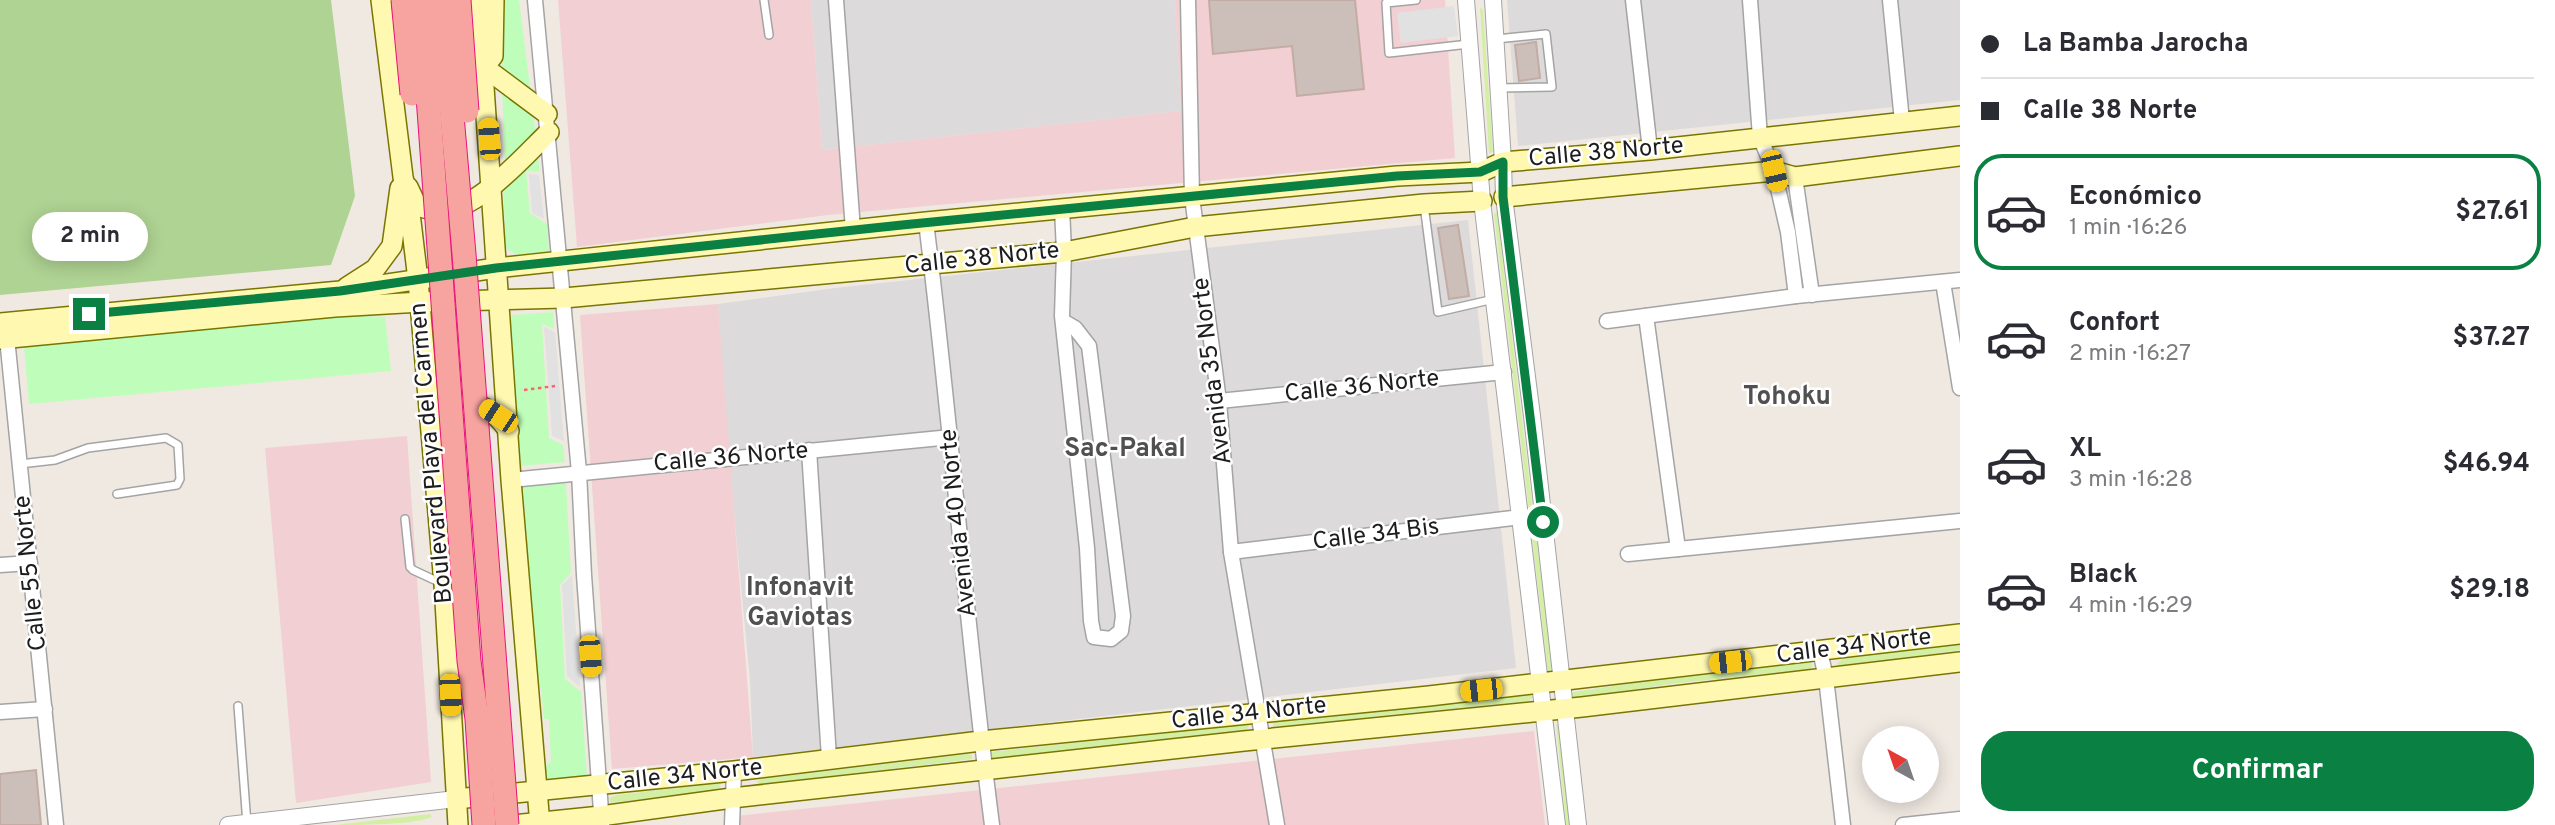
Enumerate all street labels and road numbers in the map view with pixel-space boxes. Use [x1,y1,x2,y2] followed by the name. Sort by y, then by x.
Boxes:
[1527,131,1685,175] street label: Calle 38 Norte
[903,236,1061,282] street label: Calle 38 Norte
[1187,276,1239,466] street label: Avenida 35 Norte
[404,301,460,605] street label: Boulevard Playa del Carmen
[1283,364,1441,410] street label: Calle 36 Norte
[934,427,984,619] street label: Avenida 40 Norte
[652,436,810,480] street label: Calle 36 Norte
[8,494,54,652] street label: Calle 55 Norte
[1311,512,1441,558] street label: Calle 34 Bis
[1775,623,1933,671] street label: Calle 34 Norte
[1170,691,1328,737] street label: Calle 34 Norte
[606,753,764,799] street label: Calle 34 Norte

